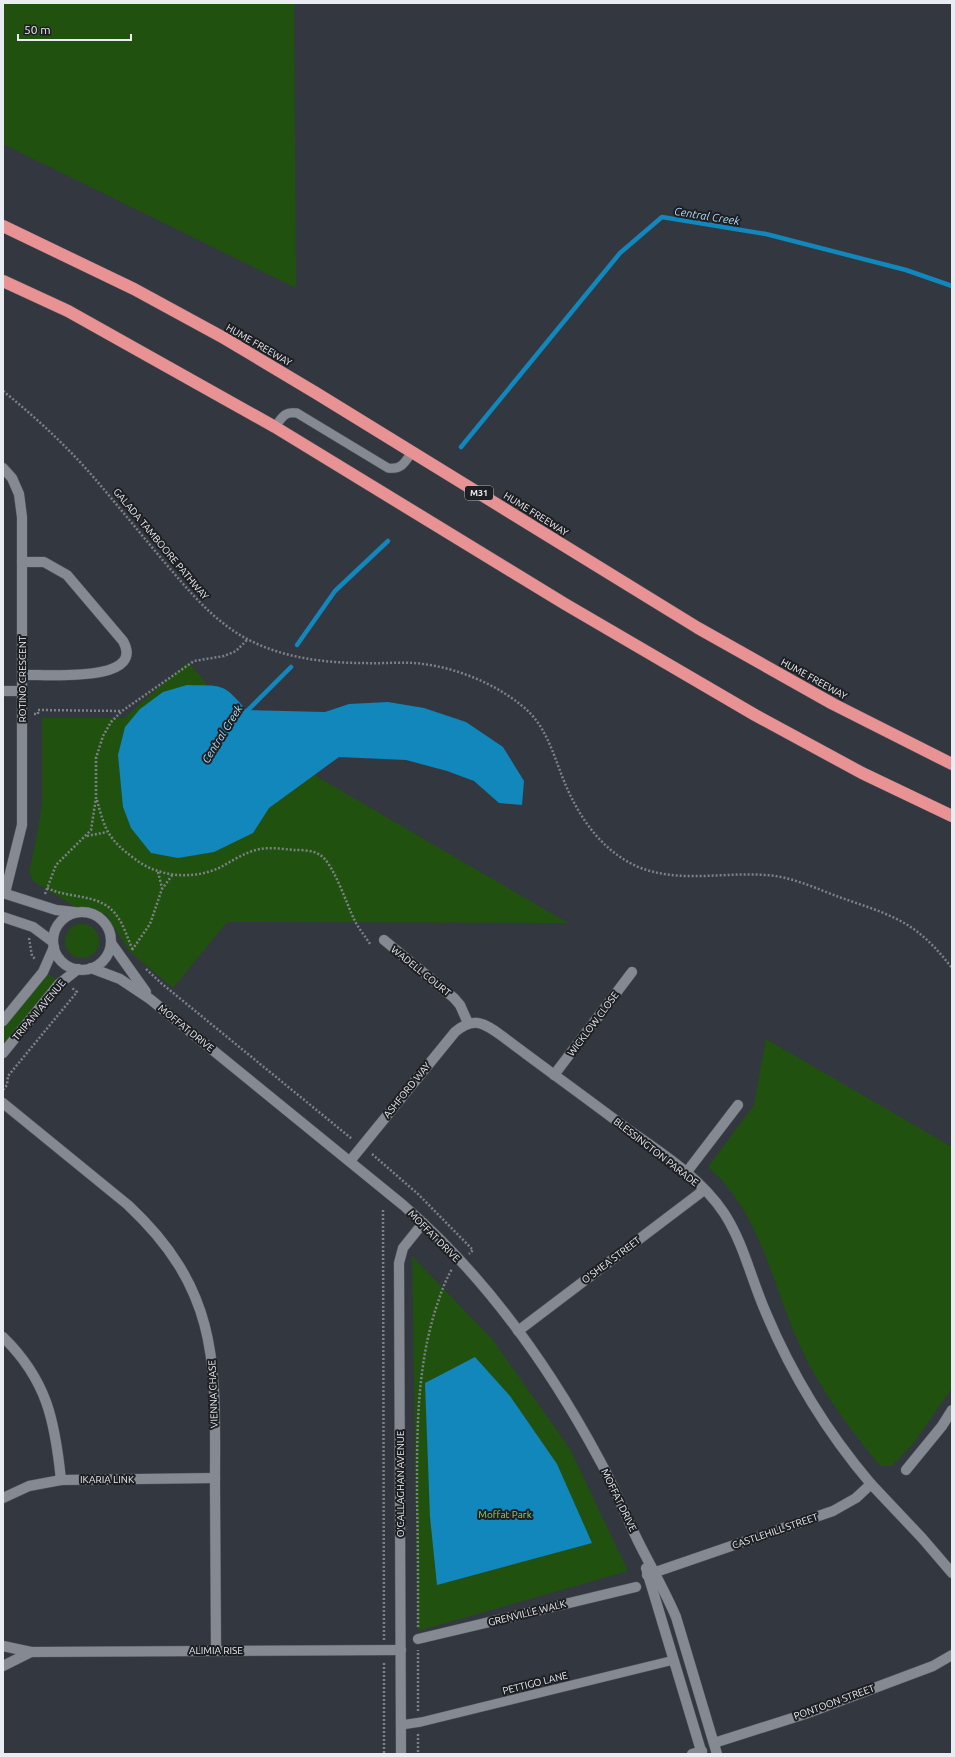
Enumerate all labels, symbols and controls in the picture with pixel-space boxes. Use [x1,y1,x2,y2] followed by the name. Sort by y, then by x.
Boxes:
[18,16,131,42] scale bar
[24,23,51,36] text: 50 m
[673,205,741,227] water label: Central Creek
[224,322,294,368] street label: HUME FREEWAY
[111,486,211,602] street label: GALADA TAMBOORE PATHWAY
[465,486,493,500] road number: M31
[502,490,570,538] street label: HUME FREEWAY
[17,635,28,722] street label: ROTINO CRESCENT
[779,656,849,702] street label: HUME FREEWAY
[199,703,245,765] water label: Central Creek
[389,944,453,999] street label: WADELL COURT
[10,977,68,1043] street label: TRIPANI AVENUE
[565,989,621,1058] street label: WICKLOW CLOSE
[156,1002,216,1054] street label: MOFFAT DRIVE
[381,1060,433,1120] street label: ASHFORD WAY
[612,1116,701,1189] street label: BLESSINGTON PARADE
[406,1208,462,1264] street label: MOFFAT DRIVE
[579,1234,643,1286] street label: O'SHEA STREET
[206,1359,220,1428] street label: VIENNA CHASE
[395,1430,406,1537] street label: O'CALLAGHAN AVENUE
[599,1467,639,1533] street label: MOFFAT DRIVE
[80,1474,134,1485] street label: IKARIA LINK
[478,1509,532,1520] park label: Moffat Park
[731,1511,820,1551] street label: CASTLEHILL STREET
[487,1598,567,1628] street label: GRENVILLE WALK
[189,1645,243,1656] street label: ALIMIA RISE
[501,1669,569,1696] street label: PETTIGO LANE
[792,1682,876,1722] street label: PONTOON STREET

